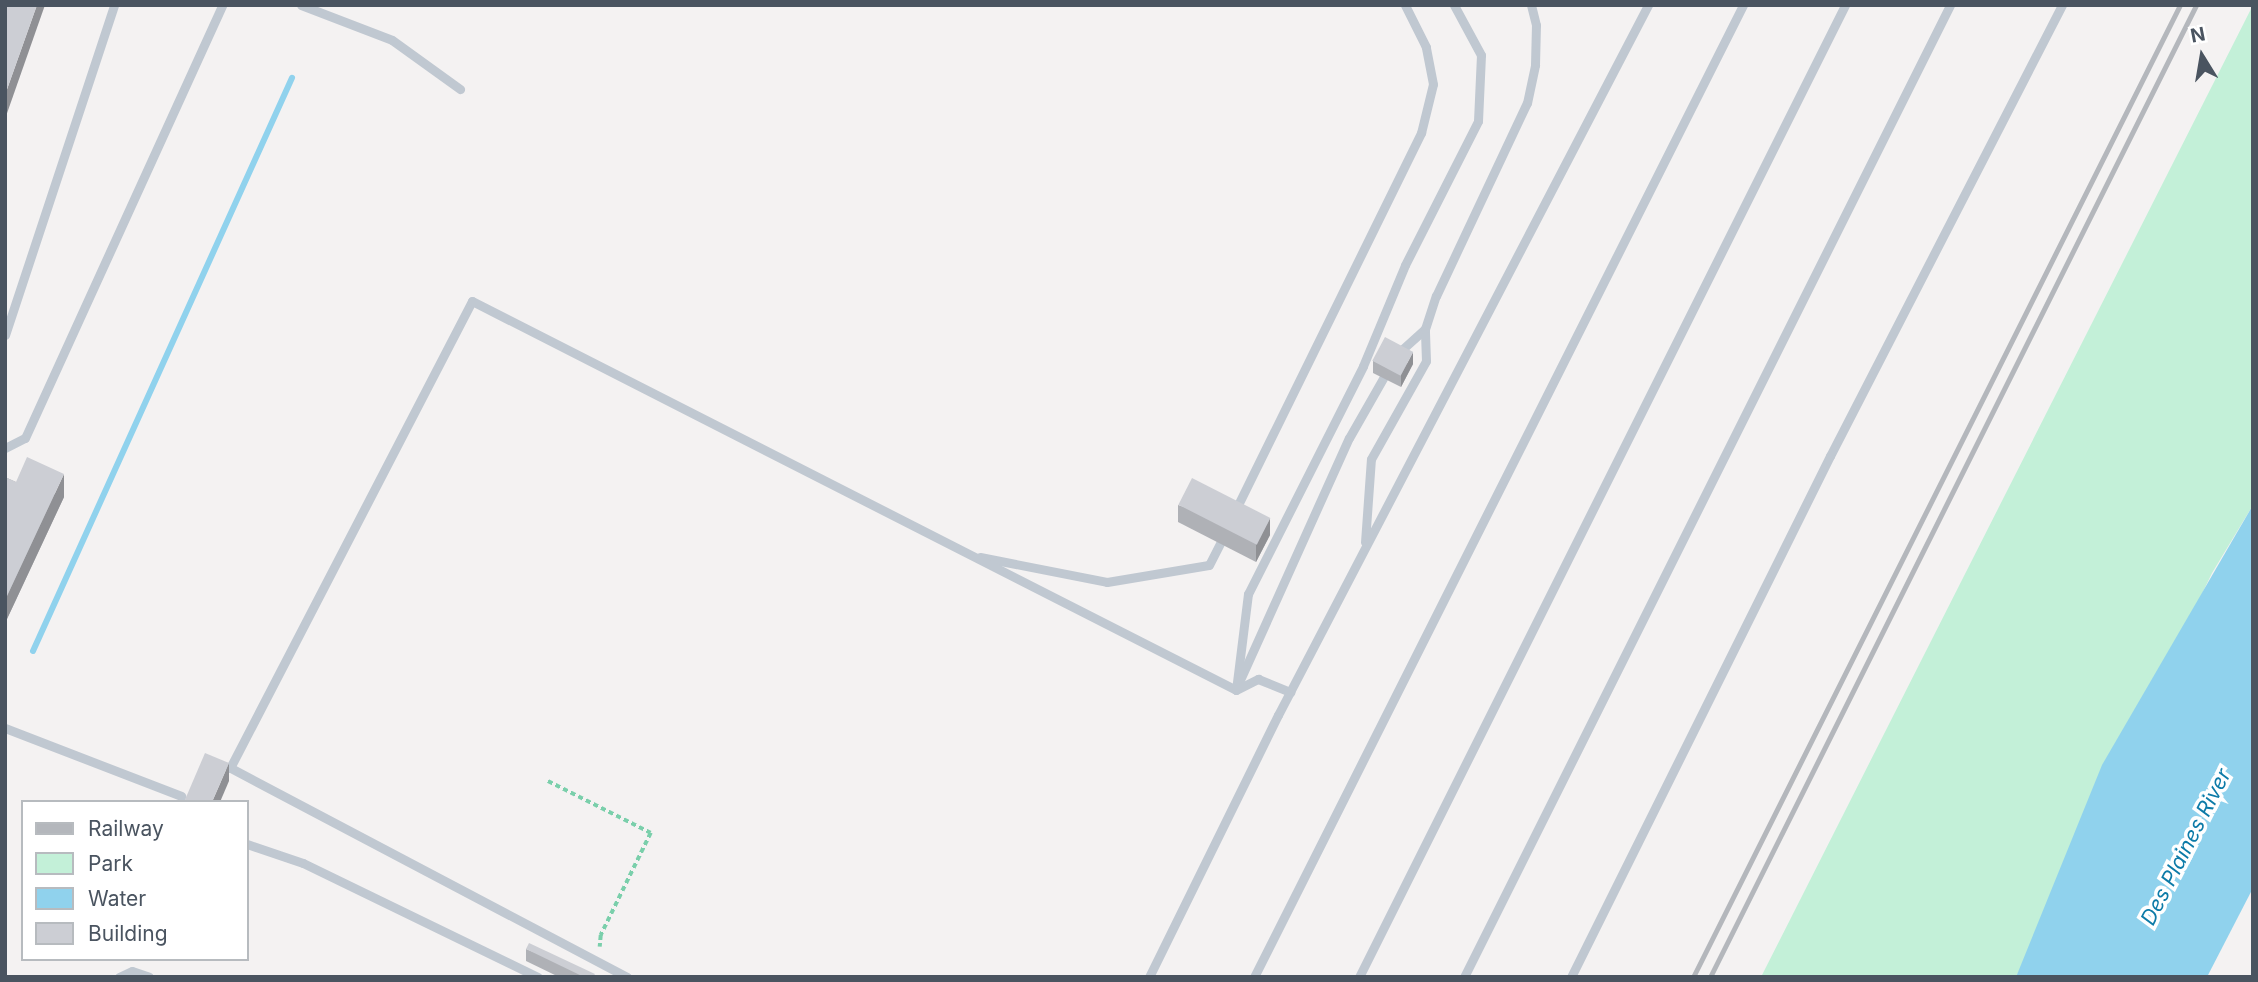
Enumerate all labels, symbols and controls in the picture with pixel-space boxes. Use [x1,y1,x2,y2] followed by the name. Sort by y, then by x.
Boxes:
[2167,21,2237,91] north arrow
[2189,22,2207,48] text: N
[2136,765,2236,929] water label: Des Plaines River
[21,800,248,961] legend
[88,816,164,841] text: Railway
[88,851,133,876] text: Park
[88,886,146,911] text: Water
[88,921,168,946] text: Building

